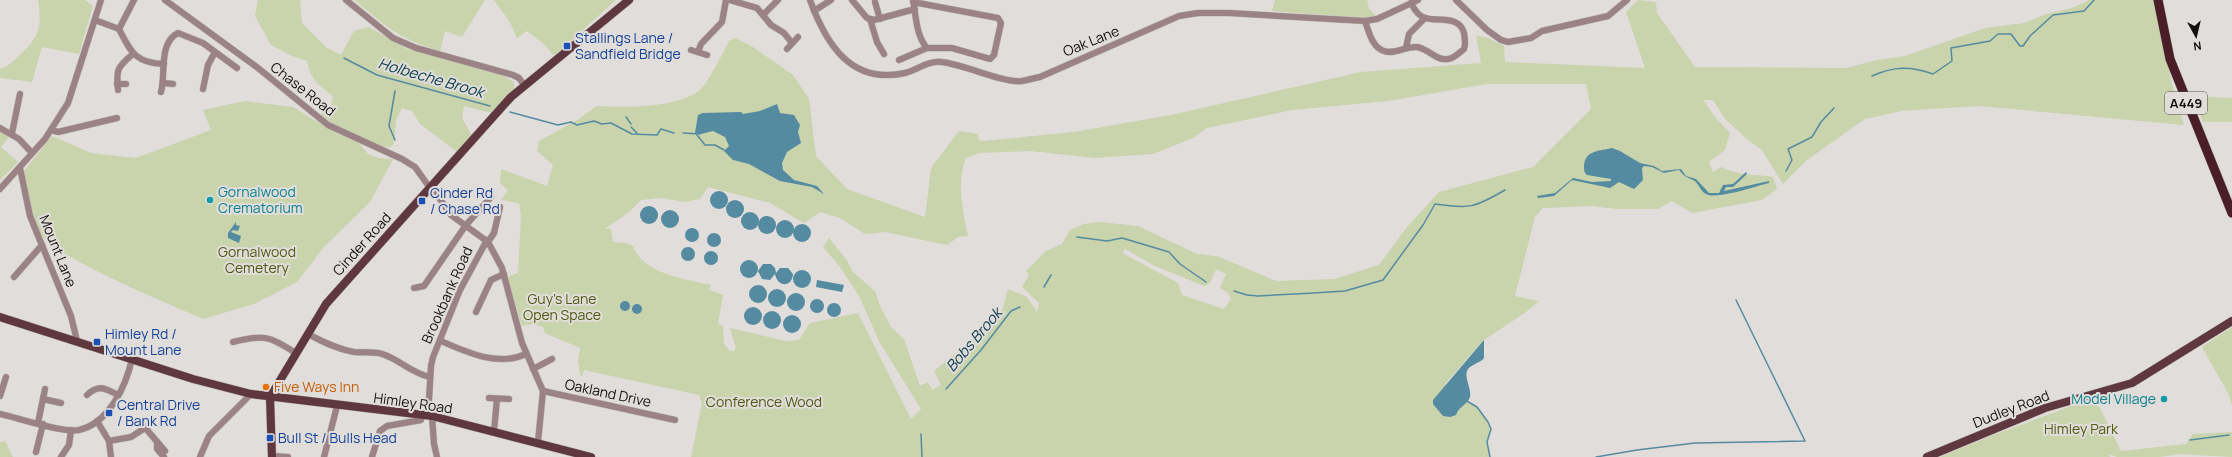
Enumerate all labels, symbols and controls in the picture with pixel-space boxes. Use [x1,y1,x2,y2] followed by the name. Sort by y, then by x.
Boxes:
[2176,16,2216,56] north arrow
[1060,21,1122,60] street label: Oak Lane
[575,28,681,63] place label: Stallings Lane / Sandfield Bridge
[2192,38,2202,54] text: N
[562,41,572,51] marker: Stallings Lane / Sandfield Bridge
[376,52,489,103] water label: Holbeche Brook
[267,57,340,120] street label: Chase Road
[2165,92,2207,114] road number: A449
[218,182,303,217] place label: Gornalwood Crematorium
[430,183,500,218] place label: Cinder Rd / Chase Rd
[205,195,215,205] marker: Gornalwood Crematorium
[417,196,427,206] marker: Cinder Rd / Chase Rd
[328,208,395,279] street label: Cinder Road
[35,212,82,290] street label: Mount Lane
[218,242,296,277] park label: Gornalwood Cemetery
[417,243,476,346] street label: Brookbank Road
[523,289,601,324] park label: Guy's Lane Open Space
[941,301,1008,376] water label: Bobs Brook
[105,324,181,359] place label: Himley Rd / Mount Lane
[92,337,102,347] marker: Himley Rd / Mount Lane
[563,374,653,411] street label: Oakland Drive
[274,377,359,396] place label: Five Ways Inn
[261,382,271,392] marker: Five Ways Inn
[1970,385,2052,432] street label: Dudley Road
[372,388,454,417] street label: Himley Road
[2071,389,2156,408] place label: Model Village
[706,392,822,411] park label: Conference Wood
[2159,394,2169,404] marker: Model Village
[117,395,200,430] place label: Central Drive / Bank Rd
[104,408,114,418] marker: Central Drive / Bank Rd
[2044,419,2119,438] park label: Himley Park
[278,428,397,447] place label: Bull St / Bulls Head
[265,433,275,443] marker: Bull St / Bulls Head

